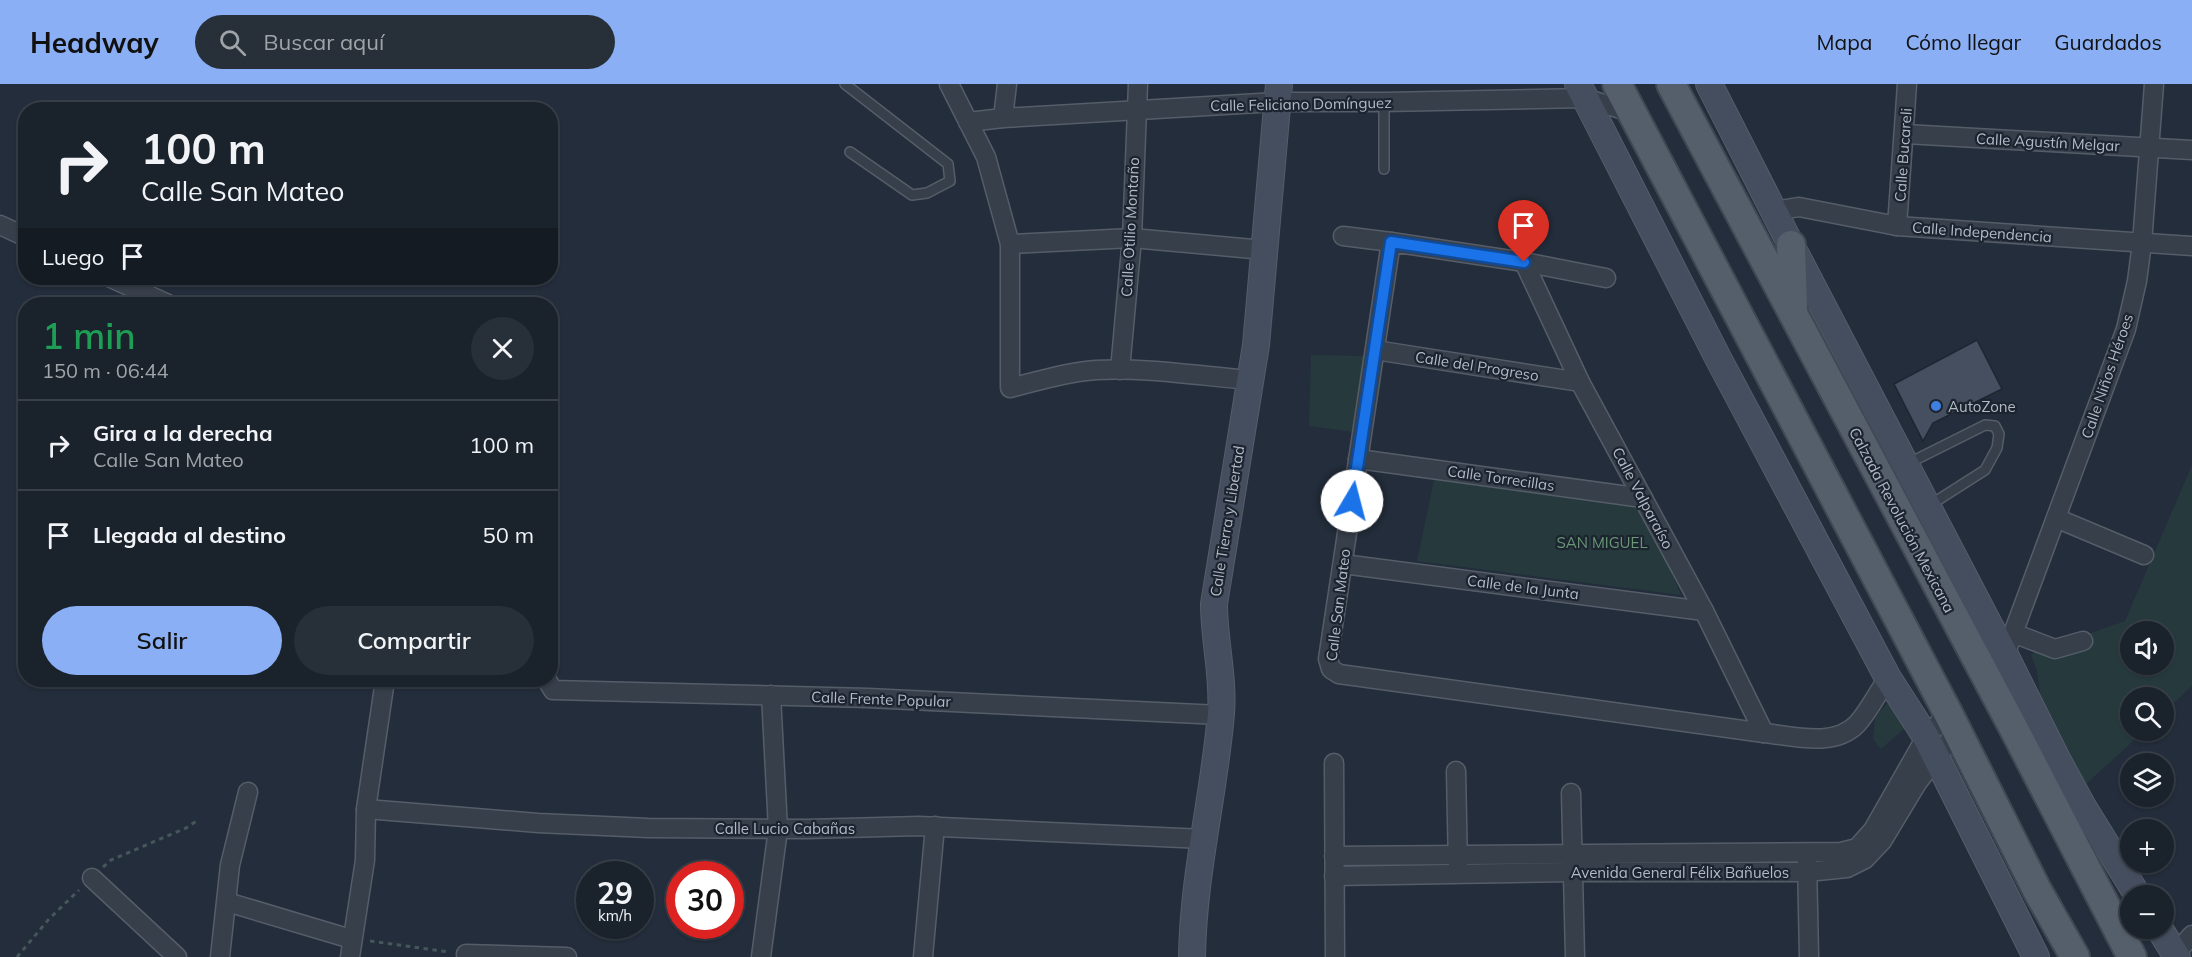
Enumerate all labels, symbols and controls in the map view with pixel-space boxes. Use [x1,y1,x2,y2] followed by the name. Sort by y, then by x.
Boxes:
[195,15,615,69] search box
[30,25,159,60] text: Headway
[216,26,249,59] icon: search
[264,28,384,56] text: Buscar aquí
[1817,29,1872,55] text: Mapa
[1905,29,2021,55] text: Cómo llegar
[2054,29,2162,55] text: Guardados
[1210,93,1392,115] street label: Calle Feliciano Domínguez
[1890,107,1916,203] street label: Calle Bucareli
[141,122,266,175] text: 100 m
[42,126,120,204] icon: right
[1976,129,2121,155] street label: Calle Agustín Melgar
[1117,157,1143,297] street label: Calle Otilio Montaño
[141,174,345,208] text: Calle San Mateo
[1498,200,1549,262] pin
[1507,209,1540,242] icon: arrive
[1912,218,2052,246] street label: Calle Independencia
[116,240,149,273] icon: arrive
[42,243,104,271] text: Luego
[2077,311,2137,441] street label: Calle Niños Héroes
[42,313,136,358] text: 1 min
[471,317,534,380] button: close
[1414,347,1540,385] street label: Calle del Progreso
[42,358,168,383] text: 150 m · 06:44
[1948,397,2016,416] place label: AutoZone
[1929,399,1943,413] marker: AutoZone
[93,419,273,447] text: Gira a la derecha
[1845,424,1959,616] street label: Calzada Revolución Mexicana
[42,429,75,462] icon: right
[469,431,534,459] text: 100 m
[1206,444,1248,598] street label: Calle Tierra y Libertad
[1608,444,1678,552] street label: Calle Valparaíso
[93,447,244,472] text: Calle San Mateo
[1446,461,1556,495] street label: Calle Torrecillas
[1320,469,1384,533] position arrow
[42,519,75,552] icon: arrive
[93,521,286,549] text: Llegada al destino
[483,521,534,549] text: 50 m
[1556,533,1648,552] park label: SAN MIGUEL
[1322,548,1354,662] street label: Calle San Mateo
[1466,571,1580,603] street label: Calle de la Junta
[42,606,282,675] button: Salir
[294,606,534,675] button: Compartir
[2120,621,2174,939] map controls
[2120,621,2174,675] button: sound
[811,687,952,711] street label: Calle Frente Popular
[2120,687,2174,741] button: search
[2120,753,2174,807] button: layers
[715,819,855,838] street label: Calle Lucio Cabañas
[2120,819,2174,873] button: +
[666,861,744,939] speed limit sign: 30
[1571,863,1789,882] street label: Avenida General Félix Bañuelos
[597,874,633,912] text: 29
[2120,885,2174,939] button: −
[598,906,632,925] text: km/h

